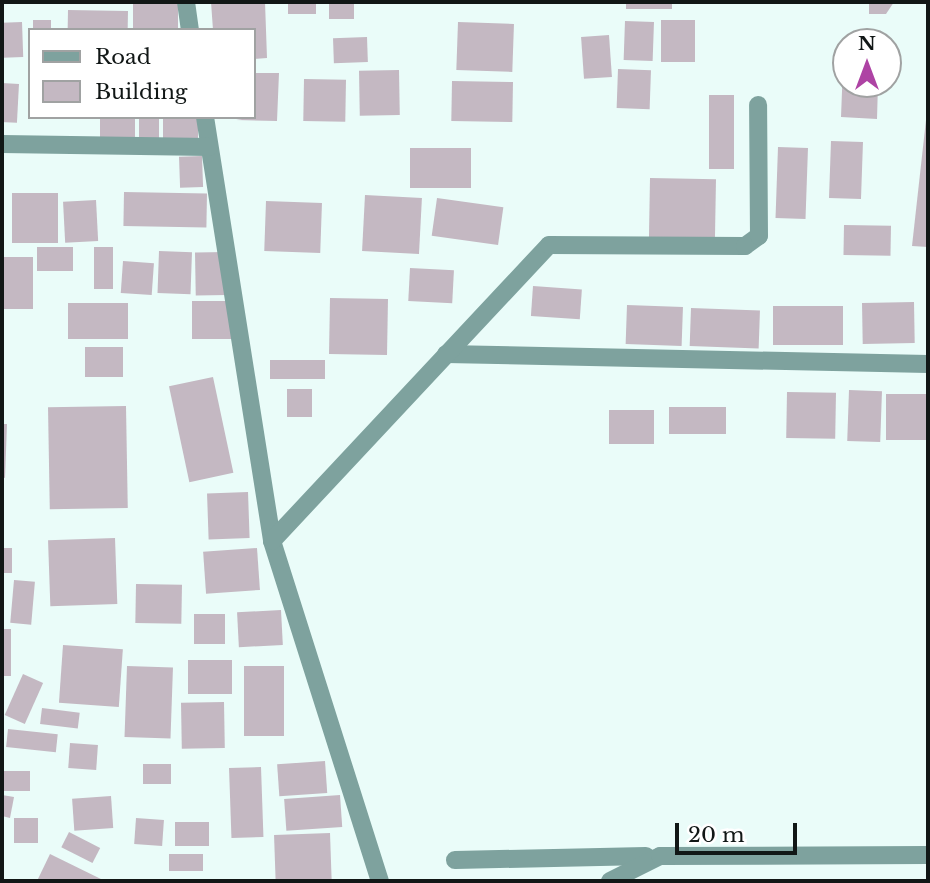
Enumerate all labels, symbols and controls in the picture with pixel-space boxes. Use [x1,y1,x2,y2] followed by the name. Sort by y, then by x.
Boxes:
[28,28,256,119] legend
[832,28,902,98] north arrow
[858,32,876,55] text: N
[95,44,151,70] text: Road
[95,79,187,105] text: Building
[678,810,800,854] scale bar
[688,822,745,848] text: 20 m

